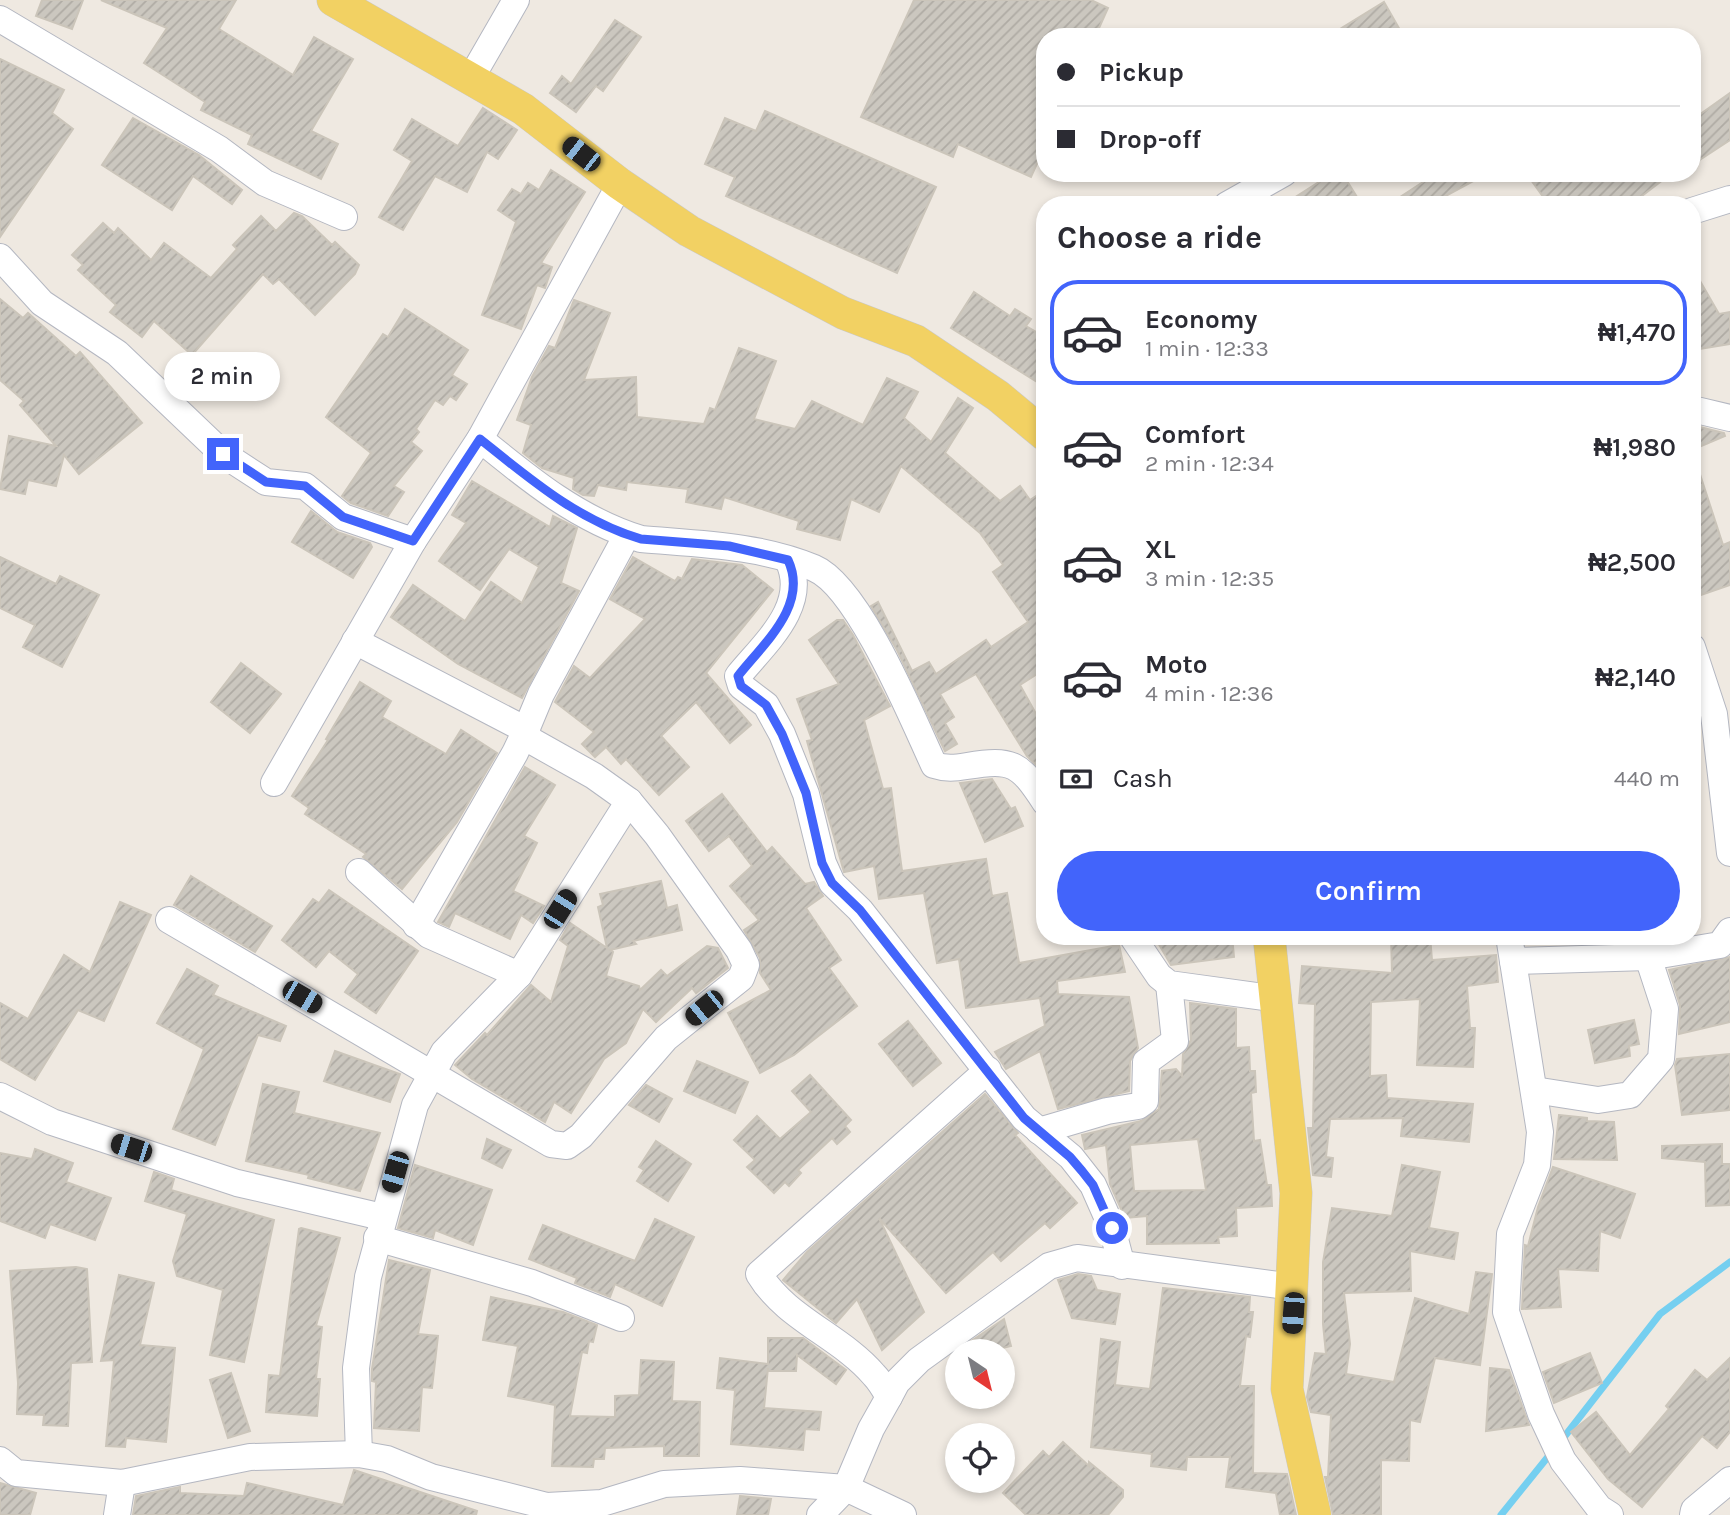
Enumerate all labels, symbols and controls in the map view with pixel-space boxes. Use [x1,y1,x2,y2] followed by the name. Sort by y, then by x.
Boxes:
[1099,57,1184,88] text: Pickup
[1099,124,1201,155] text: Drop-off
[558,133,605,175] car
[1057,219,1262,256] text: Choose a ride
[1061,301,1124,364] icon: car
[1145,304,1257,335] text: Economy
[1598,317,1676,348] text: ₦1,470
[1145,335,1269,362] text: 1 min · 12:33
[165,352,281,402] callout: 2 min
[191,363,253,390] text: 2 min
[1061,416,1124,479] icon: car
[1145,419,1246,450] text: Comfort
[1593,432,1676,463] text: ₦1,980
[207,438,239,470] route end
[1145,450,1274,477] text: 2 min · 12:34
[1061,531,1124,594] icon: car
[1145,534,1176,565] text: XL
[1588,547,1676,578] text: ₦2,500
[1145,565,1274,592] text: 3 min · 12:35
[1061,646,1124,709] icon: car
[1145,649,1207,680] text: Moto
[1595,662,1676,693] text: ₦2,140
[1145,680,1274,707] text: 4 min · 12:36
[1057,760,1095,798] icon: cash
[1113,763,1173,794] text: Cash
[1614,765,1680,792] text: 440 m
[1057,851,1680,931] button: Confirm
[540,886,581,932] car
[279,977,326,1017] car
[682,987,727,1029] car
[108,1132,155,1164] car
[380,1149,411,1195] car
[1096,1212,1128,1244] route start
[1282,1291,1305,1335] car
[945,1339,1015,1409] north arrow
[945,1339,1015,1493] map controls
[945,1423,1015,1493] button: locate

